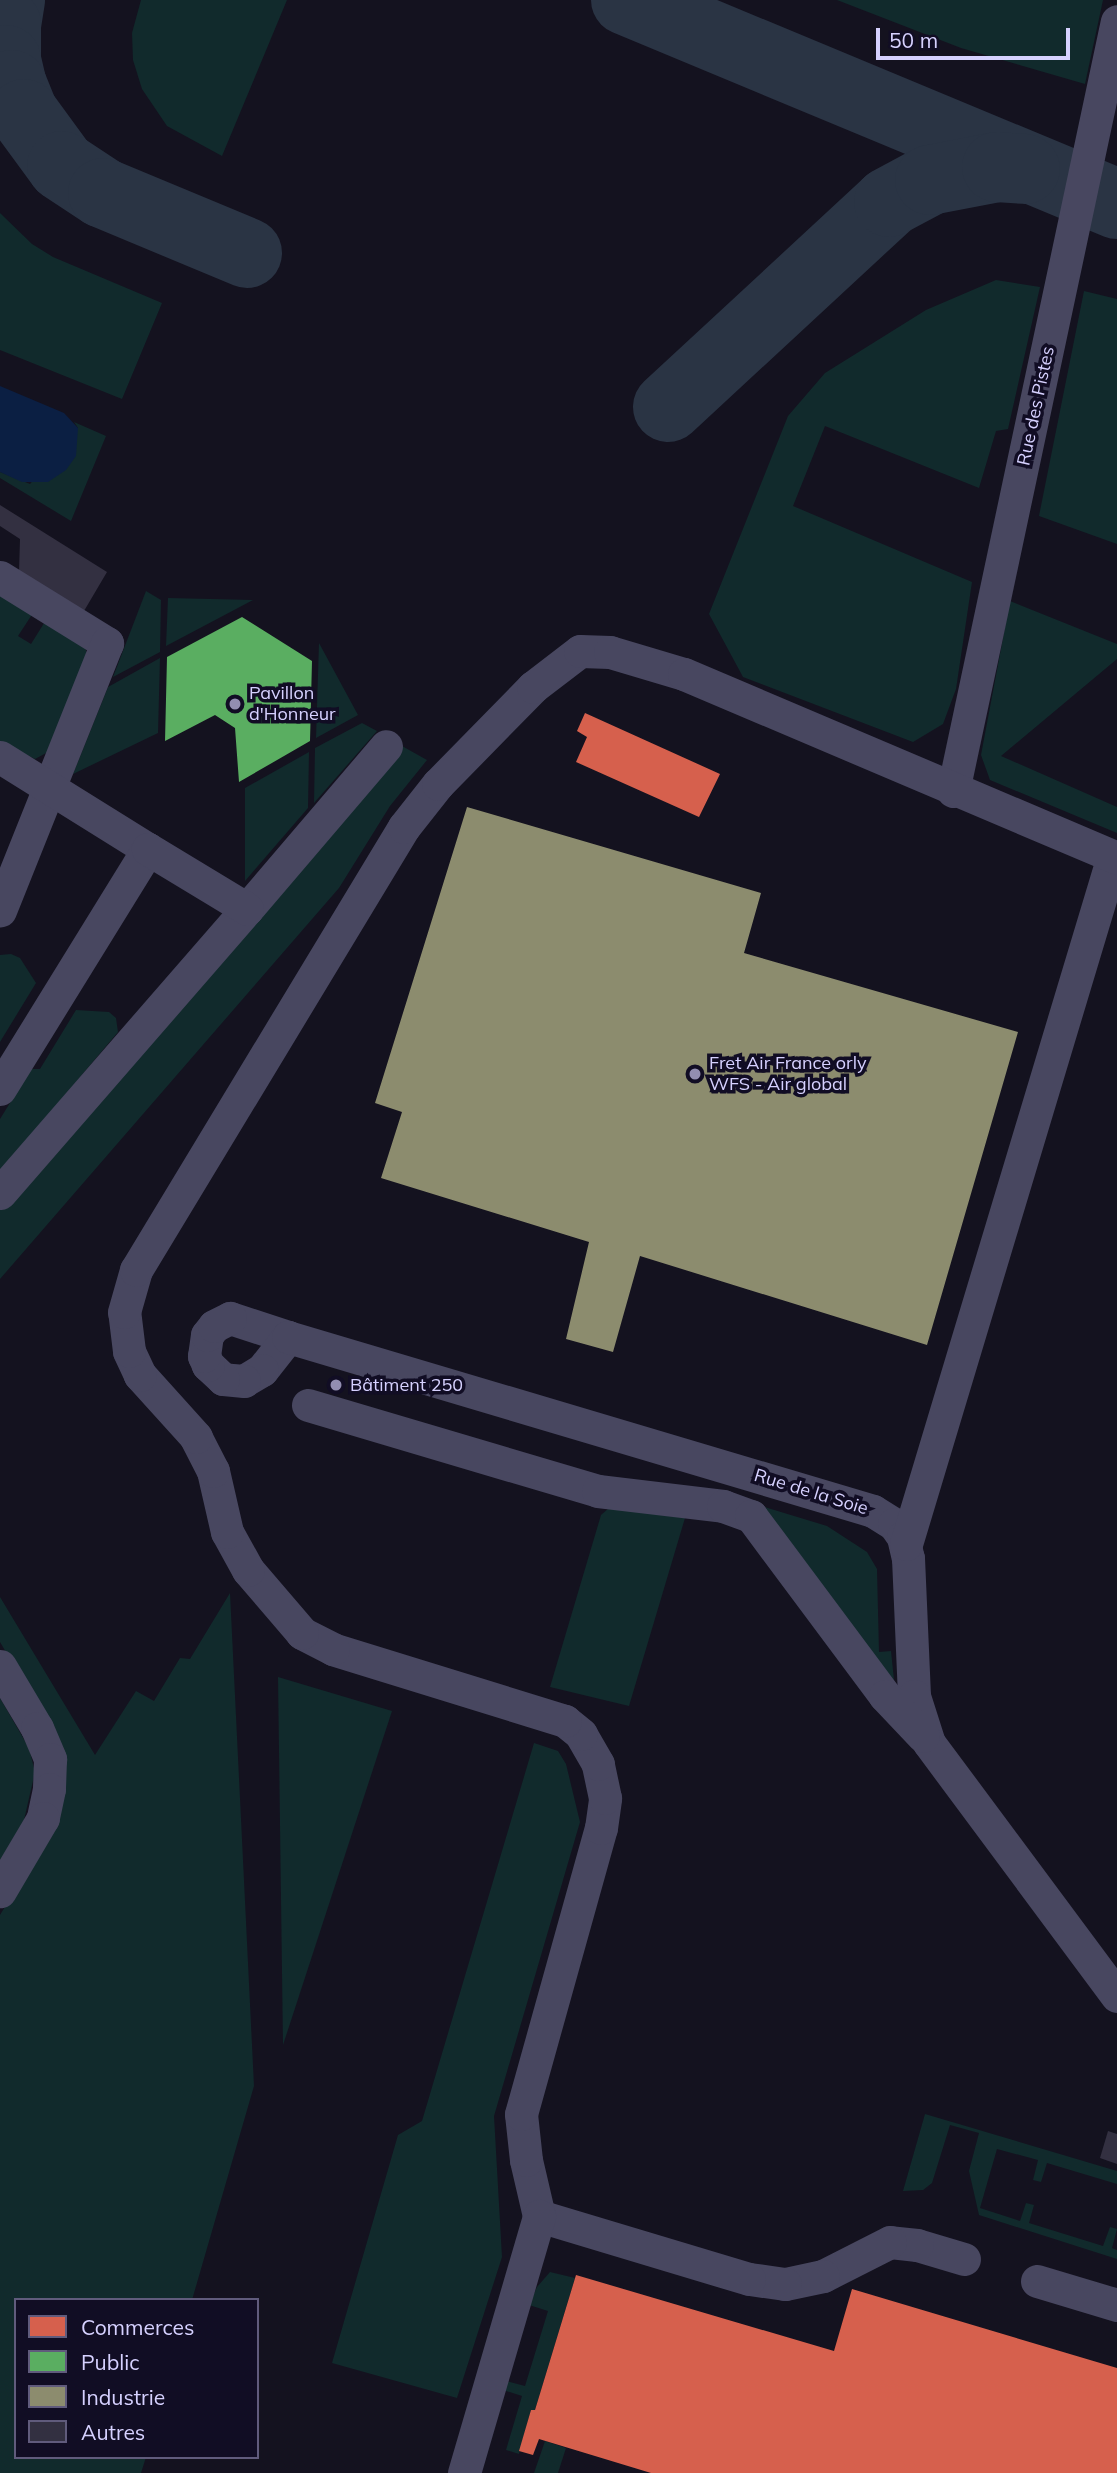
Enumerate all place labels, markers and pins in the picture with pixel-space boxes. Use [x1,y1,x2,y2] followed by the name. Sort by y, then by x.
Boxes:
[249,683,336,726] place label: Pavillon d'Honneur
[227,696,243,712] marker: Pavillon d'Honneur
[709,1053,866,1096] place label: Fret Air France orly WFS - Air global
[687,1066,703,1082] marker: Fret Air France orly WFS - Air global
[350,1374,463,1396] place label: Bâtiment 250
[328,1377,344,1393] marker: Bâtiment 250

